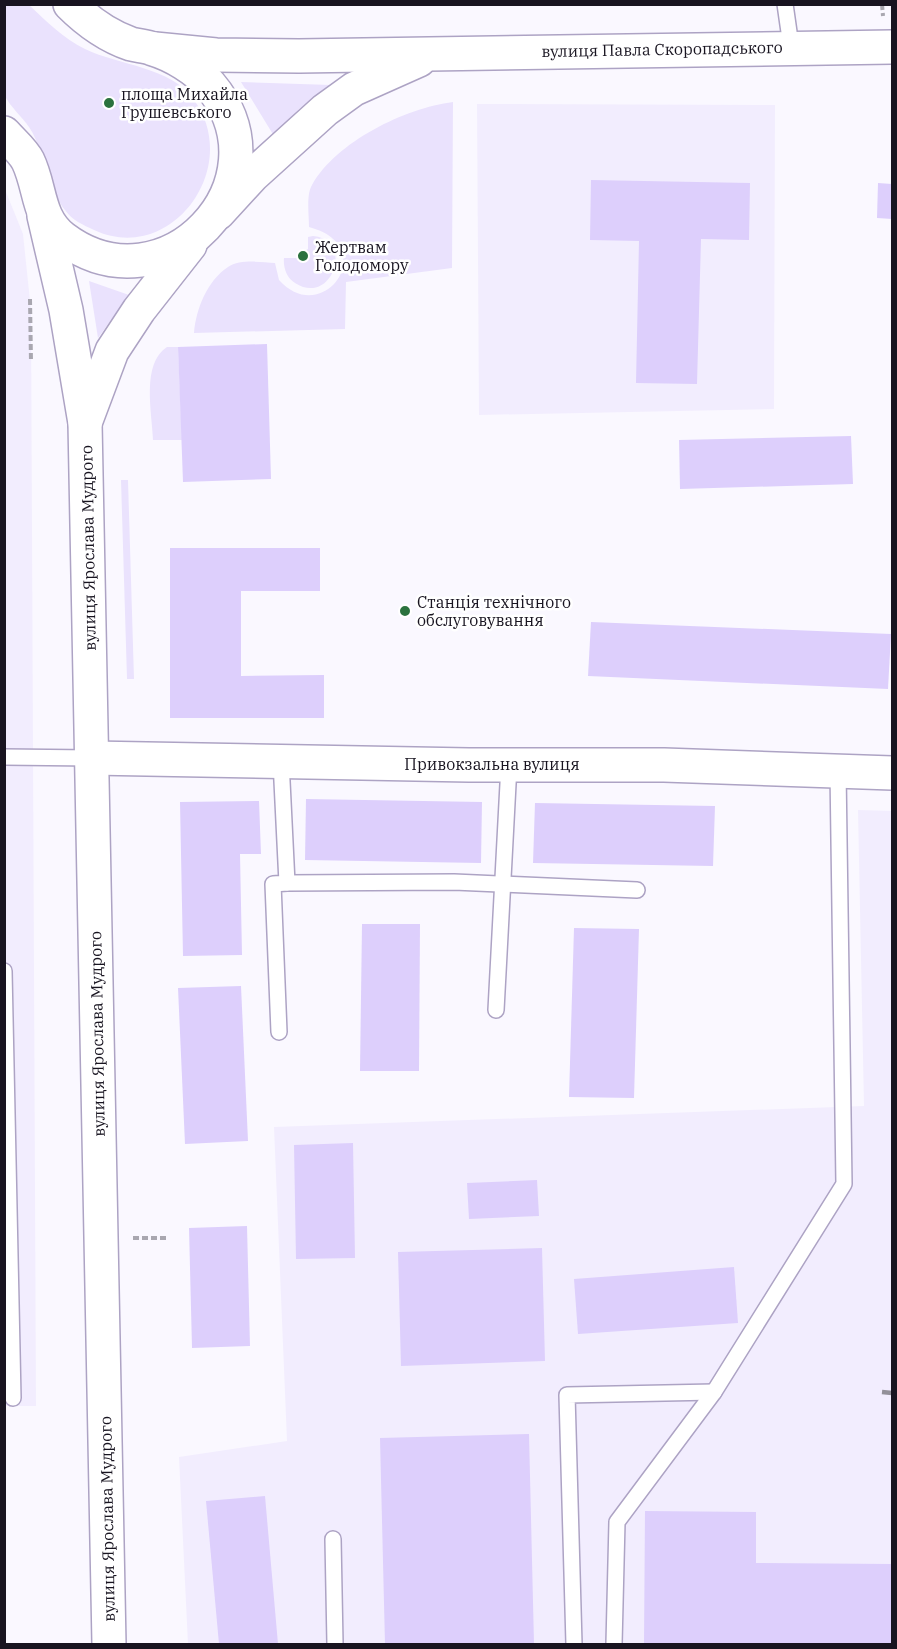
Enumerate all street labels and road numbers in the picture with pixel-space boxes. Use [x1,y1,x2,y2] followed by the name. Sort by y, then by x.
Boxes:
[541,37,783,61] street label: вулиця Павла Скоропадського
[76,445,100,651] street label: вулиця Ярослава Мудрого
[404,754,580,774] street label: Привокзальна вулиця
[85,931,109,1137] street label: вулиця Ярослава Мудрого
[95,1416,119,1622] street label: вулиця Ярослава Мудрого

